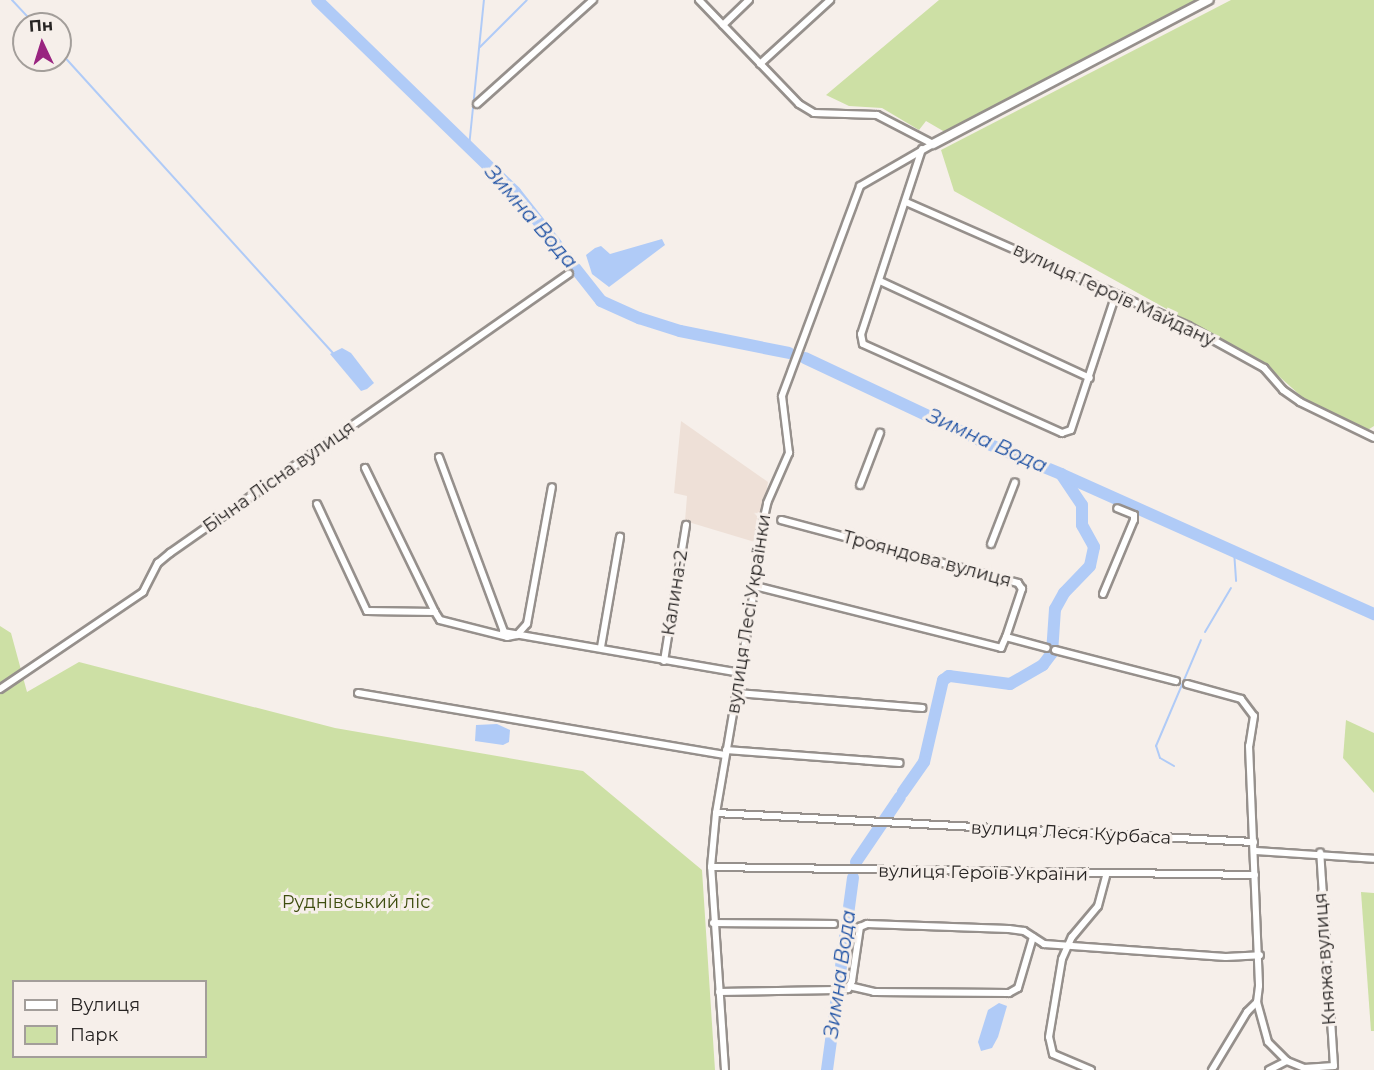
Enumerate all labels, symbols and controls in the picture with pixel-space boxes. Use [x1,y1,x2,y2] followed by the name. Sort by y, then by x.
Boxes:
[12,12,72,72] north arrow
[28,15,54,36] text: Пн
[480,160,582,274] water label: Зимна Вода
[1010,239,1218,351] street label: вулиця Героїв Майдану
[923,404,1051,478] water label: Зимна Вода
[199,416,359,538] street label: Бічна Лісна вулиця
[723,513,775,715] street label: вулиця Лесі Українки
[840,526,1014,592] street label: Трояндова вулиця
[658,549,692,637] street label: Калина-2
[970,817,1172,849] street label: вулиця Леся Курбаса
[878,860,1088,886] street label: вулиця Героїв України
[282,891,430,913] park label: Руднівський ліс
[1310,892,1340,1026] street label: Княжа вулиця
[819,908,861,1040] water label: Зимна Вода
[12,980,207,1058] legend
[70,994,140,1016] text: Вулиця
[70,1024,118,1046] text: Парк

